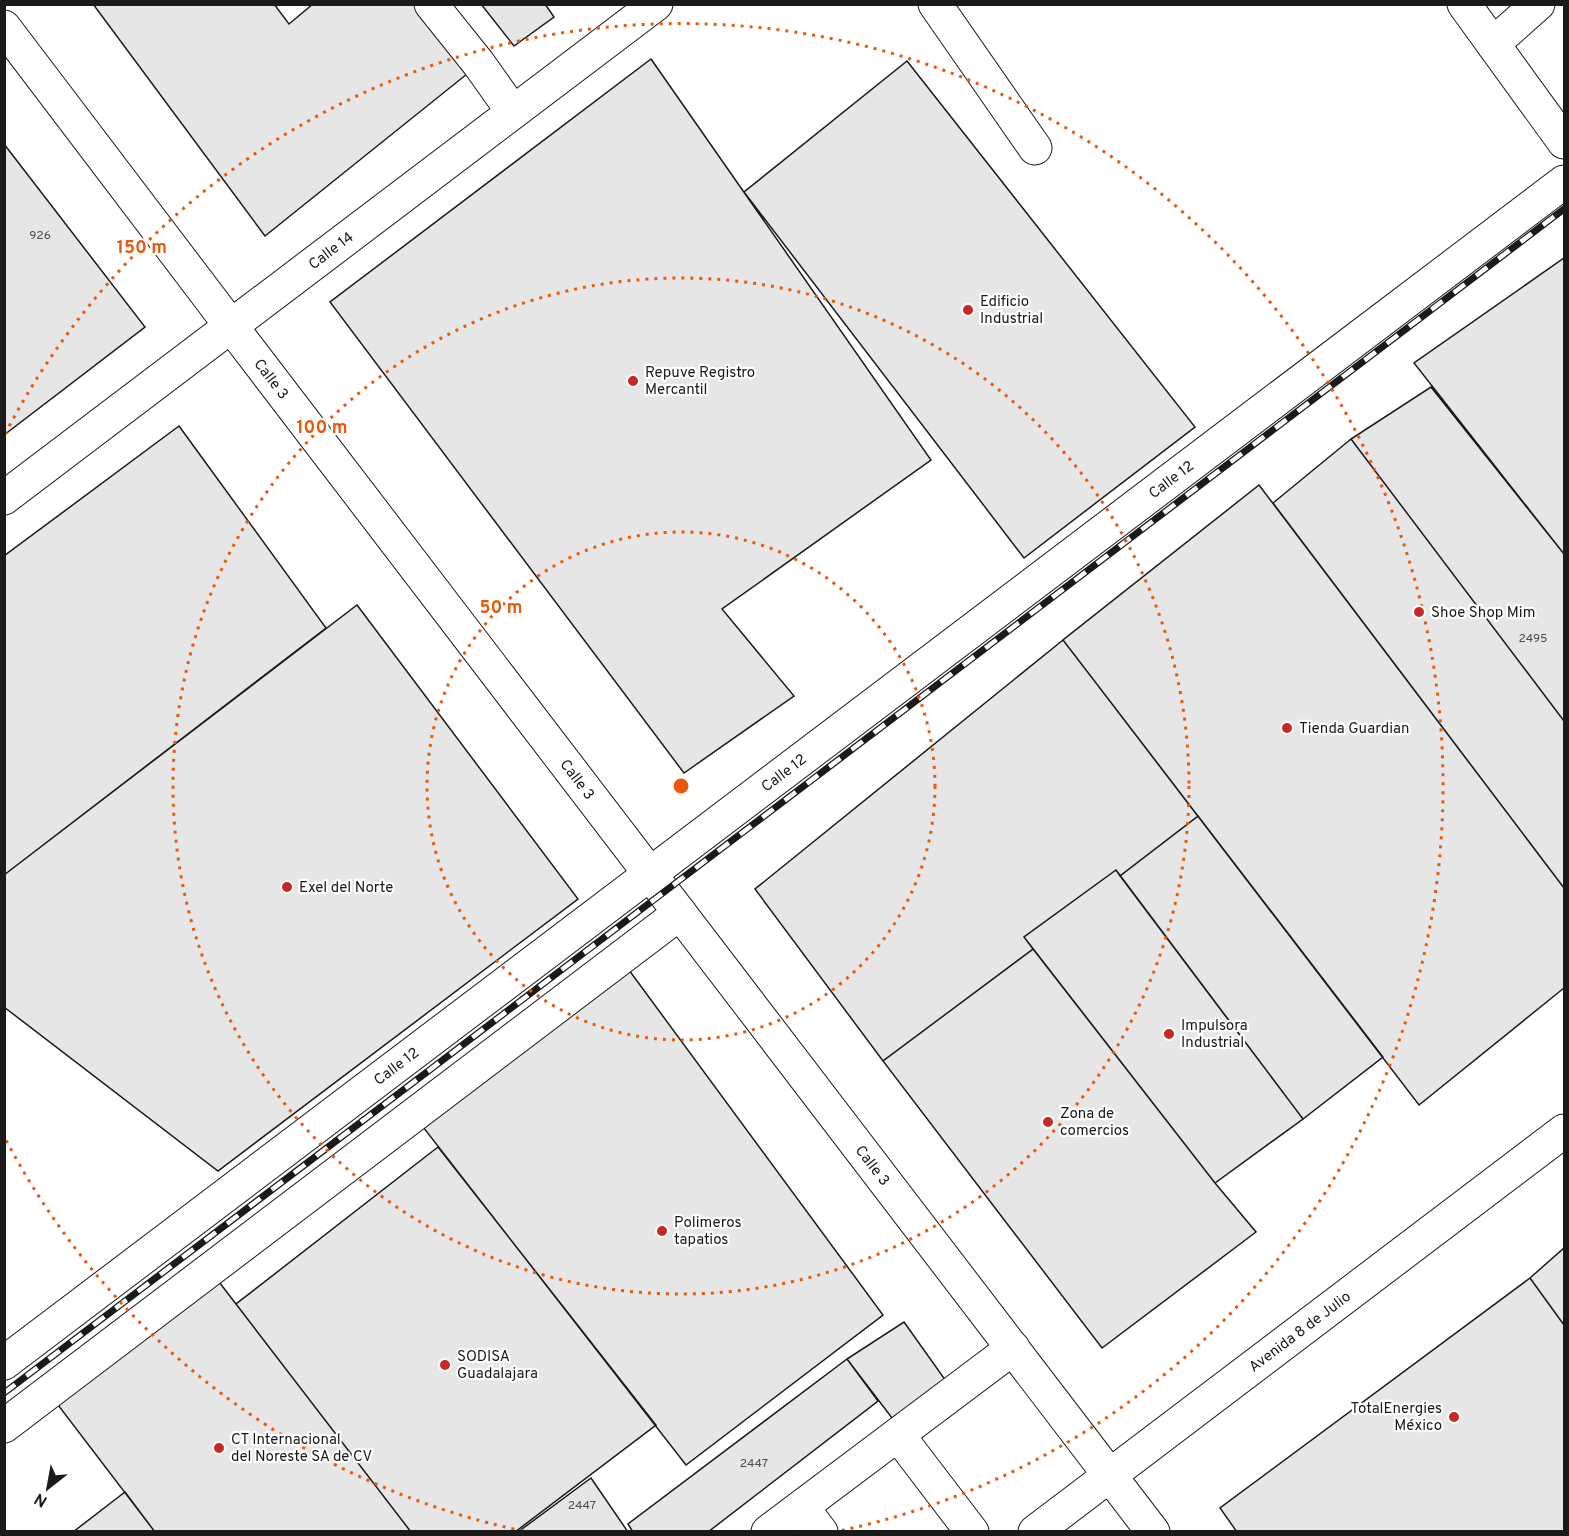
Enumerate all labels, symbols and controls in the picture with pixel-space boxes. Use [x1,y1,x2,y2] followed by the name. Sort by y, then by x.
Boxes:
[29,228,51,244] house number: 926
[305,228,358,275] street label: Calle 14
[117,237,167,260] text: 150 m
[980,293,1043,329] place label: Edificio Industrial
[961,303,975,317] marker: Edificio Industrial
[249,356,292,404] street label: Calle 3
[645,364,755,400] place label: Repuve Registro Mercantil
[626,374,640,388] marker: Repuve Registro Mercantil
[296,417,348,440] text: 100 m
[1146,457,1199,504] street label: Calle 12
[479,597,523,620] text: 50 m
[1431,604,1535,623] place label: Shoe Shop Mim
[1412,605,1426,619] marker: Shoe Shop Mim
[1518,631,1548,647] house number: 2495
[1299,720,1409,739] place label: Tienda Guardian
[1280,721,1294,735] marker: Tienda Guardian
[758,751,811,797] street label: Calle 12
[555,756,598,804] street label: Calle 3
[671,776,691,796] centre of rings
[299,879,393,898] place label: Exel del Norte
[280,880,294,894] marker: Exel del Norte
[1181,1017,1248,1053] place label: Impulsora Industrial
[1162,1027,1176,1041] marker: Impulsora Industrial
[371,1044,424,1090] street label: Calle 12
[1060,1105,1129,1141] place label: Zona de comercios
[1041,1115,1055,1129] marker: Zona de comercios
[850,1142,893,1190] street label: Calle 3
[674,1214,741,1250] place label: Polimeros tapatios
[655,1224,669,1238] marker: Polimeros tapatios
[1246,1288,1355,1377] street label: Avenida 8 de Julio
[457,1348,538,1384] place label: SODISA Guadalajara
[438,1358,452,1372] marker: SODISA Guadalajara
[1351,1400,1442,1436] place label: TotalEnergies México
[1447,1410,1461,1424] marker: TotalEnergies México
[231,1431,373,1467] place label: CT Internacional del Noreste SA de CV
[212,1441,226,1455] marker: CT Internacional del Noreste SA de CV
[740,1456,768,1472] house number: 2447
[18,1458,78,1518] north arrow
[31,1488,51,1511] text: N
[568,1498,596,1514] house number: 2447

